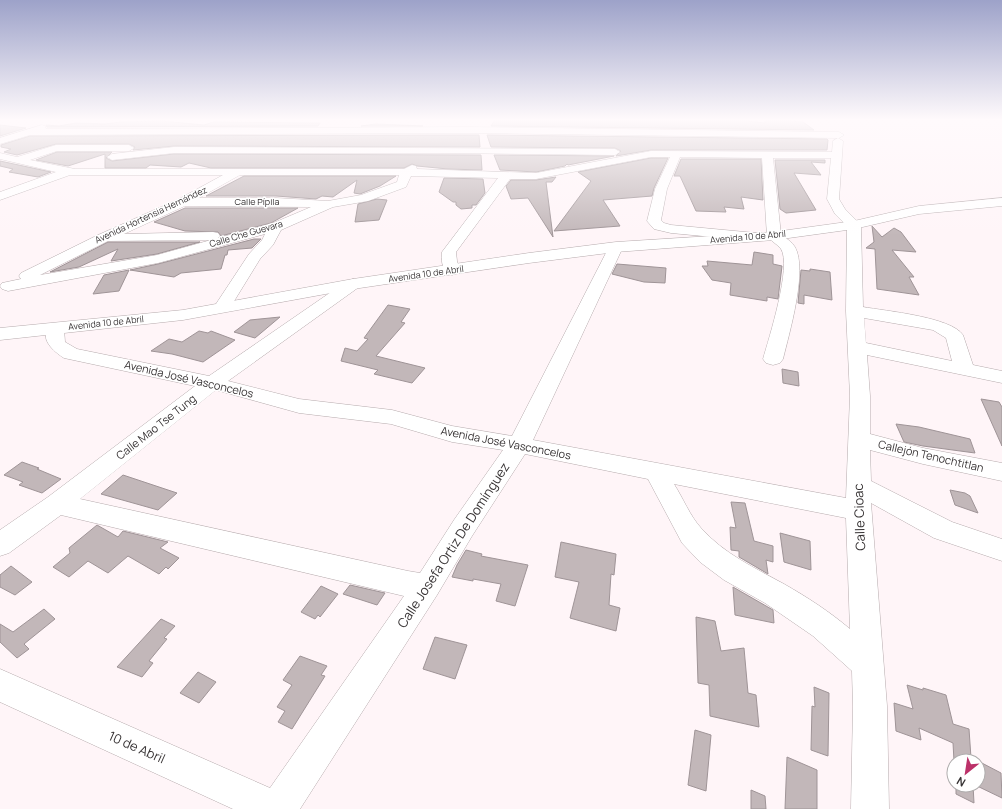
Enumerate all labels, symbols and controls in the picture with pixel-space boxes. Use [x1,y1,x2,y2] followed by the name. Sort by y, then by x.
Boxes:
[93,183,209,246] street label: Avenida Hortensia Hernández
[235,195,279,208] street label: Calle Pípila
[208,217,284,250] street label: Calle Che Guevara
[709,227,786,246] street label: Avenida 10 de Abril
[387,262,465,285] street label: Avenida 10 de Abril
[67,312,144,333] street label: Avenida 10 de Abril
[123,356,255,401] street label: Avenida José Vasconcelos
[113,391,199,463] street label: Calle Mao Tse Tung
[440,423,573,463] street label: Avenida José Vasconcelos
[877,436,985,475] street label: Callejón Tenochtitlan
[393,459,513,631] street label: Calle Josefa Ortiz De Domínguez
[849,483,869,551] street label: Calle Cioac
[106,727,168,767] street label: 10 de Abril
[946,753,986,793] north arrow
[953,774,968,791] text: N

